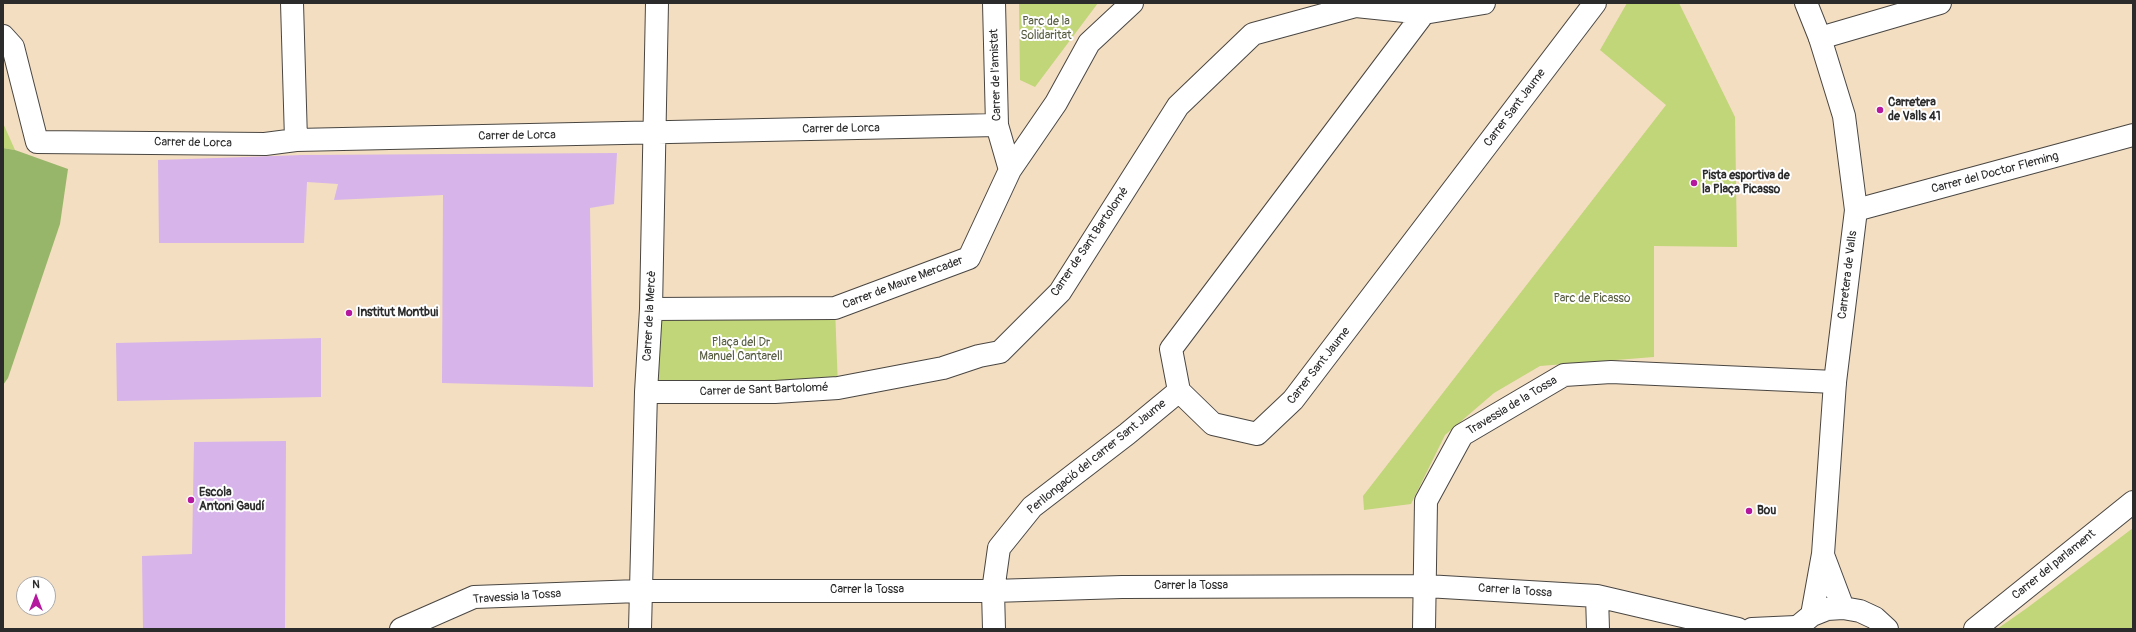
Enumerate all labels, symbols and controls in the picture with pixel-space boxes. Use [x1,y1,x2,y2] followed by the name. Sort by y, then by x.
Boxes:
[1020,15,1072,43] park label: Parc de la Solidaritat
[987,29,1005,121] street label: Carrer de l'amistat
[1481,66,1549,150] street label: Carrer Sant Jaume
[1888,96,1941,124] place label: Carretera de Valls 41
[1875,105,1885,115] marker: Carretera de Valls 41
[802,121,880,137] street label: Carrer de Lorca
[478,128,556,144] street label: Carrer de Lorca
[154,135,232,151] street label: Carrer de Lorca
[1930,149,2060,197] street label: Carrer del Doctor Fleming
[1702,169,1790,197] place label: Pista esportiva de la Plaça Picasso
[1689,178,1699,188] marker: Pista esportiva de la Plaça Picasso
[1048,185,1132,299] street label: Carrer de Sant Bartolomé
[1835,230,1861,320] street label: Carretera de Valls
[841,253,965,313] street label: Carrer de Maure Mercader
[640,270,660,362] street label: Carrer de la Mercè
[1554,292,1630,306] park label: Parc de Picasso
[357,306,438,320] place label: Institut Montbui
[344,308,354,318] marker: Institut Montbui
[1284,325,1354,407] street label: Carrer Sant Jaume
[699,336,783,364] park label: Plaça del Dr Manuel Cantarell
[1464,373,1560,439] street label: Travessia de la Tossa
[699,381,829,399] street label: Carrer de Sant Bartolomé
[1025,396,1169,518] street label: Perllongació del carrer Sant Jaume
[199,486,265,514] place label: Escola Antoni Gaudí
[186,495,196,505] marker: Escola Antoni Gaudí
[1757,504,1776,518] place label: Bou
[1744,506,1754,516] marker: Bou
[2009,527,2099,603] street label: Carrer del parlament
[16,576,56,616] north arrow
[32,578,40,591] text: N
[1154,579,1228,593] street label: Carrer la Tossa
[1478,581,1552,601] street label: Carrer la Tossa
[830,583,904,597] street label: Carrer la Tossa
[472,587,562,607] street label: Travessia la Tossa

